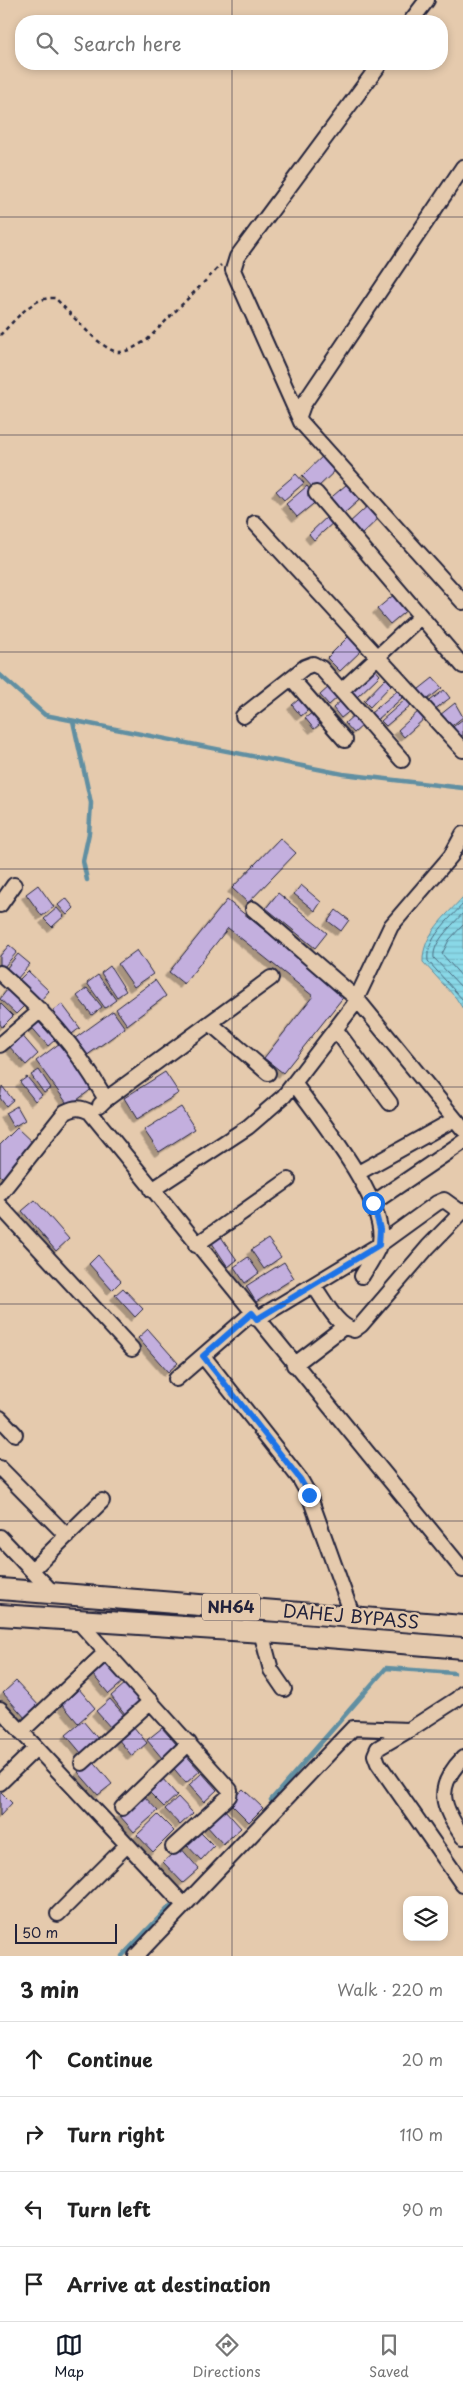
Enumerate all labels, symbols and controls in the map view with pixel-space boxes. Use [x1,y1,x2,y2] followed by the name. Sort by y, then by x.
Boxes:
[15,15,448,70] search box
[33,29,61,57] icon: search
[73,29,182,57] text: Search here
[362,1192,385,1215] route start
[298,1484,321,1507] route end
[202,1594,260,1620] road number: NH64
[282,1596,420,1635] street label: DAHEJ BYPASS
[403,1896,448,1941] map controls
[403,1896,448,1941] button: layers
[15,1921,118,1944] scale bar
[22,1922,58,1943] text: 50 m
[20,1973,79,2005] text: 3 min
[337,1977,443,2001] text: Walk · 220 m
[20,2045,48,2073] icon: ahead
[67,2045,153,2073] text: Continue
[402,2047,443,2071] text: 20 m
[20,2120,48,2148] icon: right
[67,2120,165,2148] text: Turn right
[400,2122,443,2146] text: 110 m
[20,2195,48,2223] icon: left
[67,2195,151,2223] text: Turn left
[402,2197,443,2221] text: 90 m
[20,2270,48,2298] icon: arrive
[67,2270,271,2298] text: Arrive at destination
[54,2331,84,2382] tab: Map
[193,2331,261,2382] tab: Directions
[369,2331,409,2382] tab: Saved

